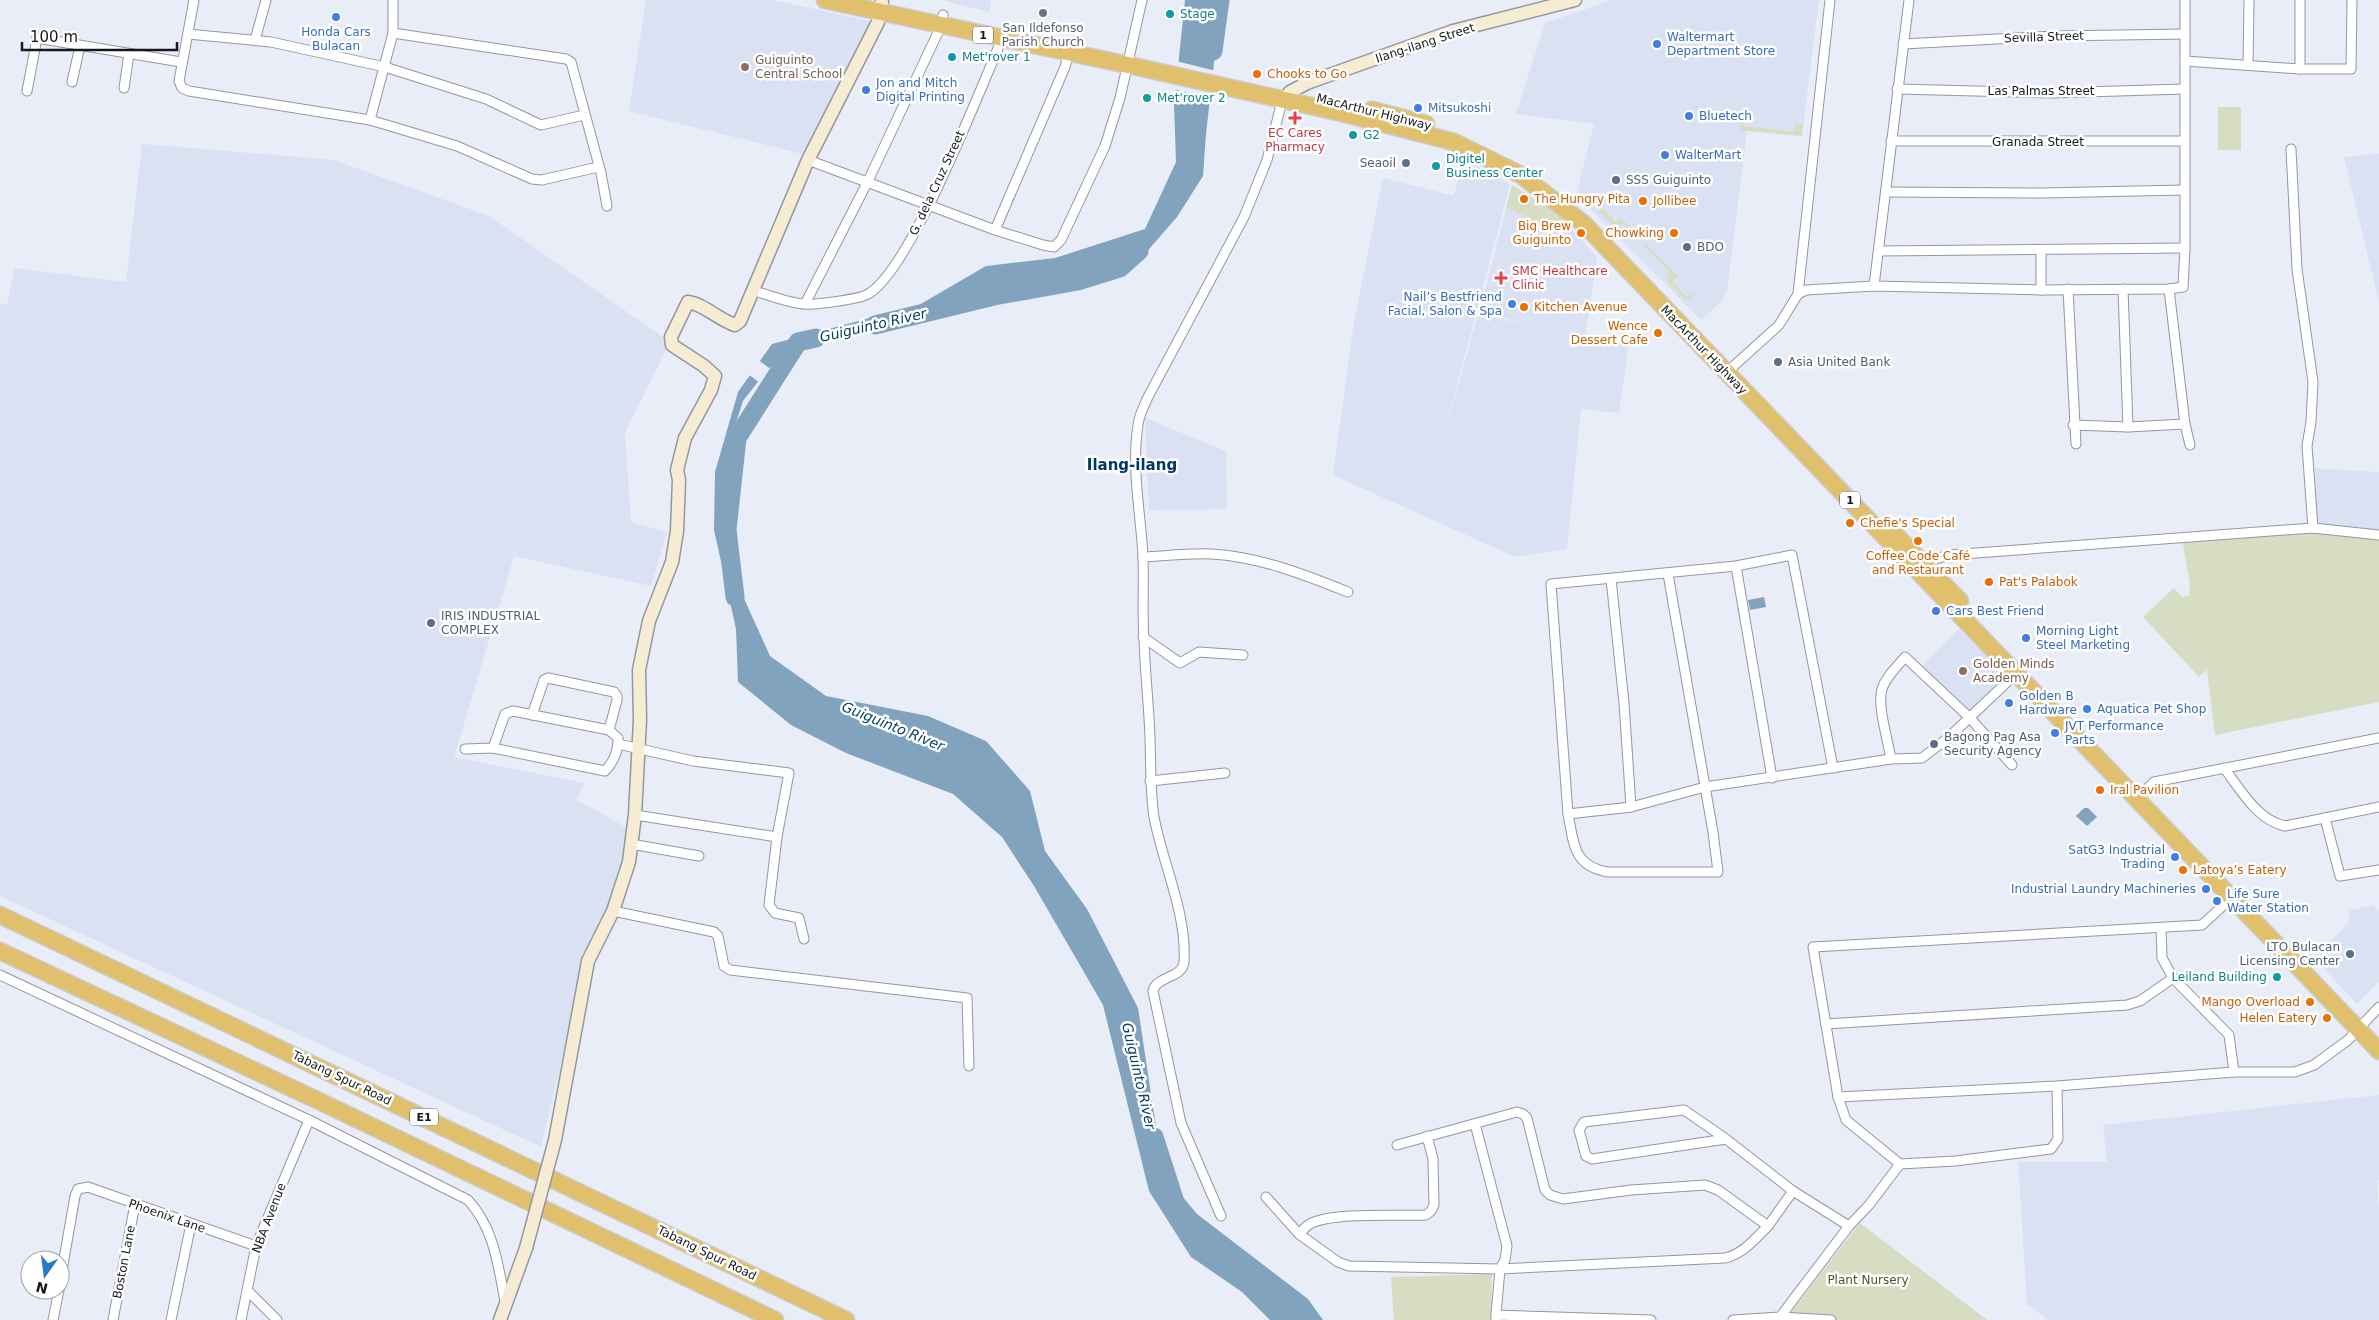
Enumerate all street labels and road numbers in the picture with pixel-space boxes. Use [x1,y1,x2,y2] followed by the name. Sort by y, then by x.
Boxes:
[1374,20,1477,66] street label: Ilang-ilang Street
[973,26,993,44] road number: 1
[2004,29,2084,45] street label: Sevilla Street
[1987,84,2095,98] street label: Las Palmas Street
[1315,91,1433,133] street label: MacArthur Highway
[907,128,968,238] street label: G. dela Cruz Street
[1992,135,2084,149] street label: Granada Street
[1658,303,1750,397] street label: MacArthur Highway
[1840,492,1860,508] road number: 1
[289,1048,394,1108] street label: Tabang Spur Road
[410,1108,438,1126] road number: E1
[249,1181,289,1255] street label: NBA Avenue
[127,1196,207,1236] street label: Phoenix Lane
[654,1223,759,1283] street label: Tabang Spur Road
[110,1224,138,1300] street label: Boston Lane

